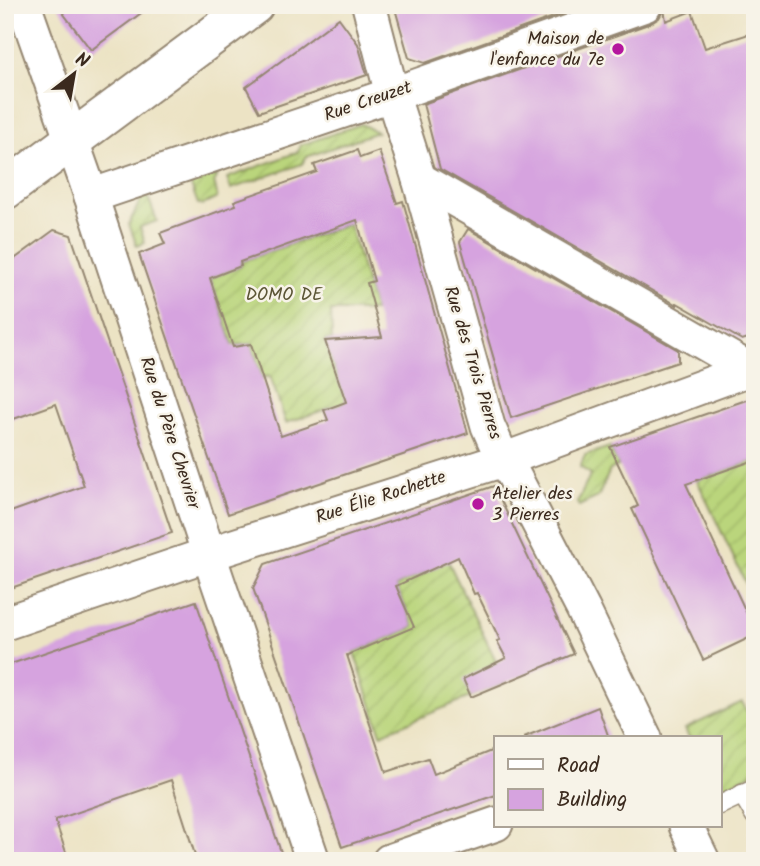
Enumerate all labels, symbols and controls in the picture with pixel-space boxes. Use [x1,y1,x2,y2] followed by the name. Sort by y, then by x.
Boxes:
[490,25,604,75] place label: Maison de l'enfance du 7e
[38,38,108,108] north arrow
[610,41,626,57] marker: Maison de l'enfance du 7e
[69,45,95,77] text: N
[320,73,417,131] street label: Rue Creuzet
[245,281,323,310] park label: DOMO DE
[435,283,509,444] street label: Rue des Trois Pierres
[131,353,208,514] street label: Rue du Père Chevrier
[312,463,450,533] street label: Rue Élie Rochette
[492,480,573,530] place label: Atelier des 3 Pierres
[470,496,486,512] marker: Atelier des 3 Pierres
[494,736,722,828] legend
[557,750,600,783] text: Road
[557,784,627,817] text: Building

